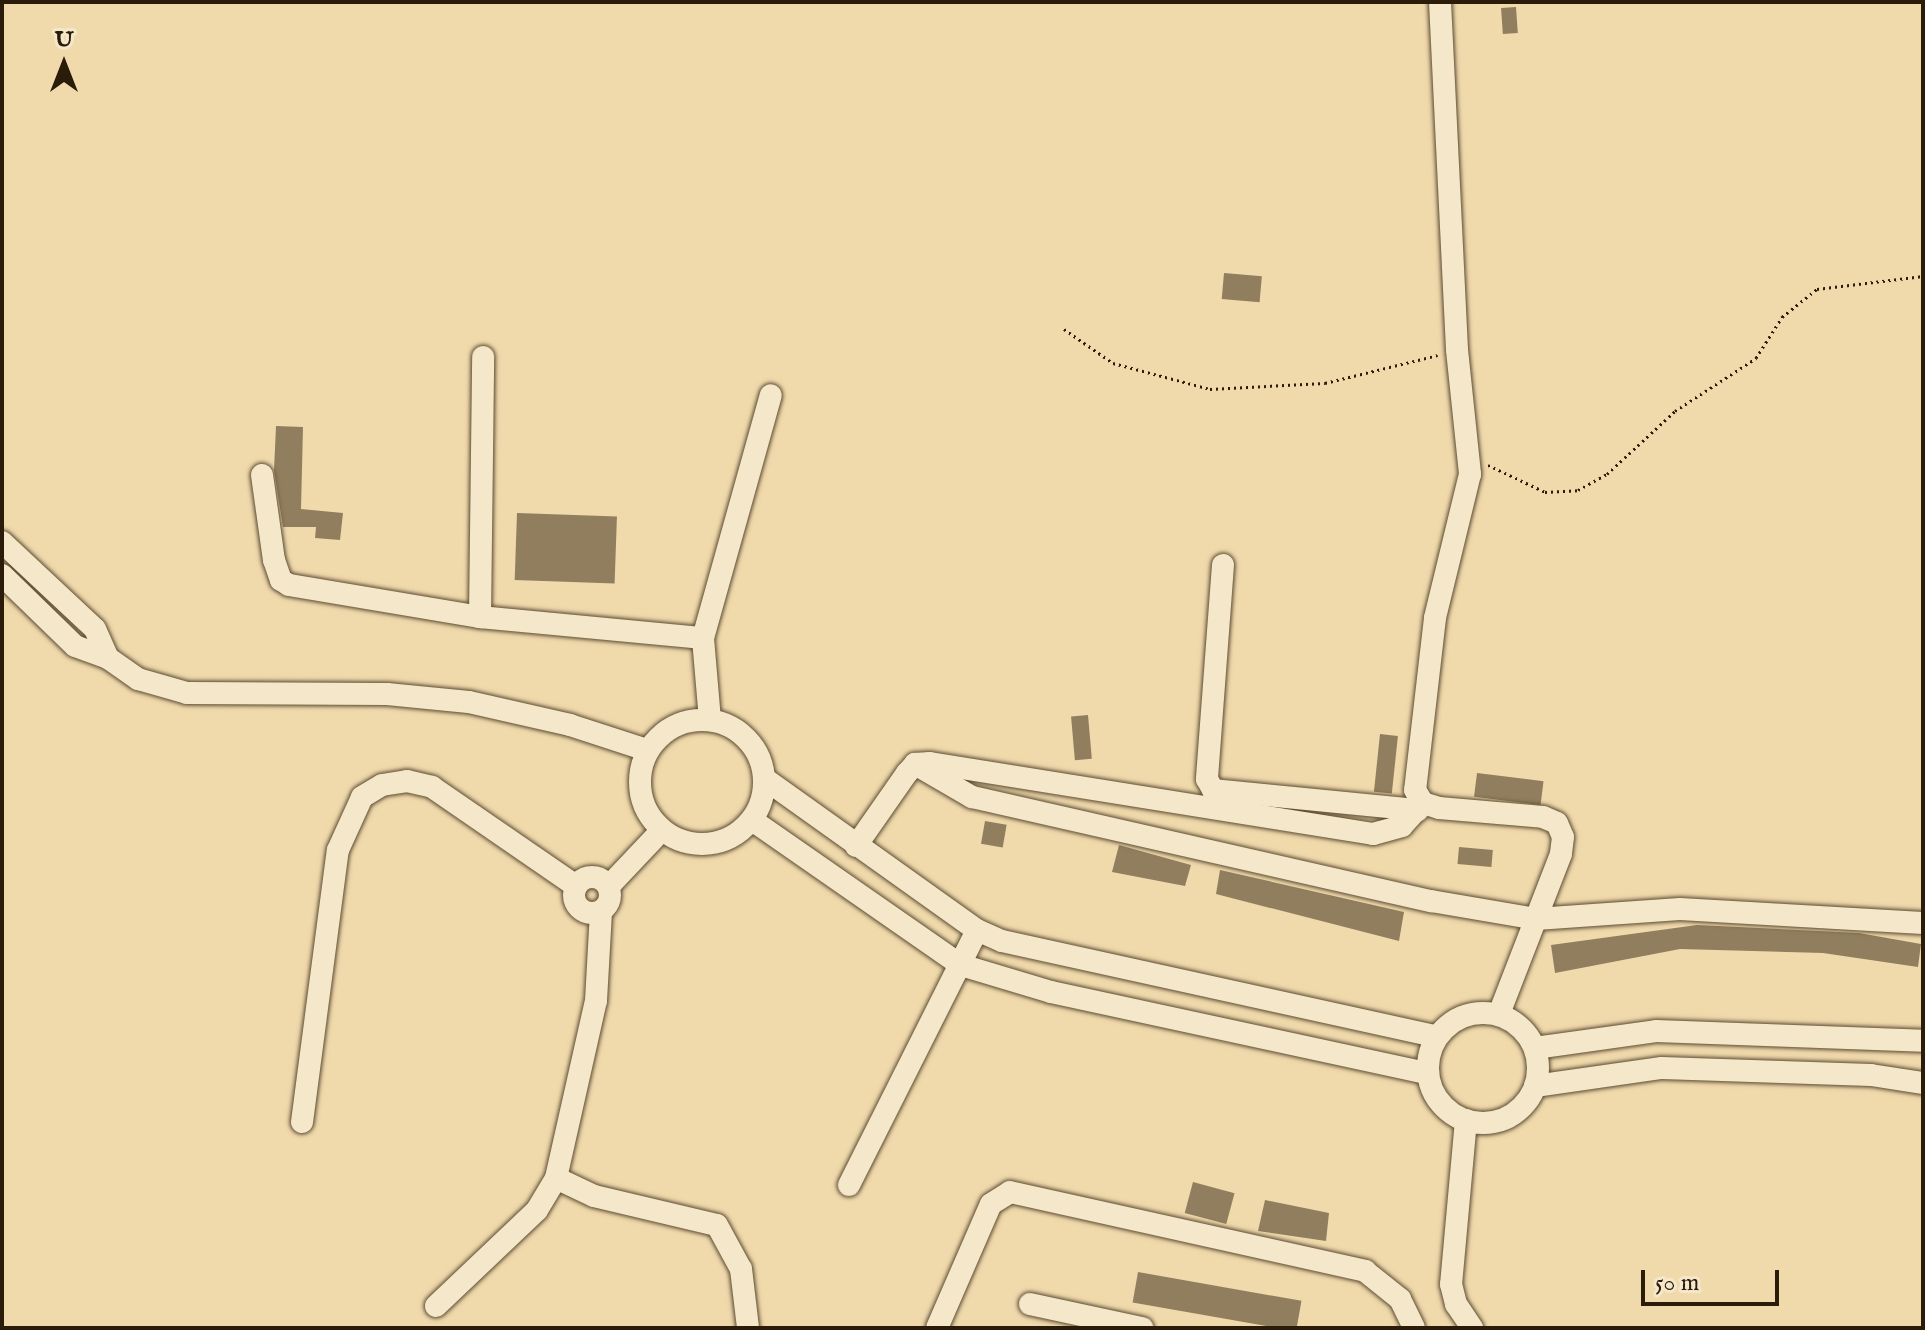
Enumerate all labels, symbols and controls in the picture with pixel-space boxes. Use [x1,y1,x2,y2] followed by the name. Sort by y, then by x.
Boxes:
[24,24,104,104] north arrow
[55,26,73,54] text: U
[1645,1254,1783,1304] scale bar
[1655,1268,1699,1299] text: 50 m

